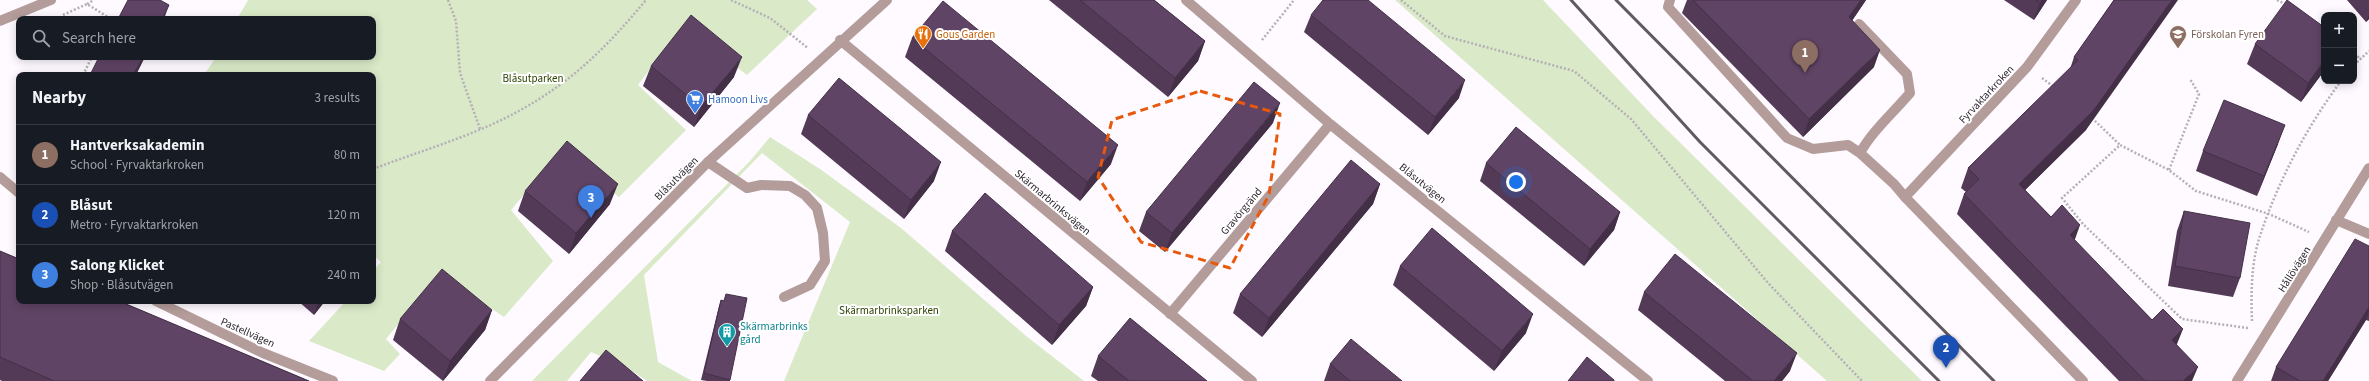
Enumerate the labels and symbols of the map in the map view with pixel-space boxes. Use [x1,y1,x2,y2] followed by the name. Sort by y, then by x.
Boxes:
[913,24,933,49] restaurant icon: Gous Garden
[2168,24,2188,49] school or university icon: Förskolan Fyren
[936,27,995,42] place label: Gous Garden
[2191,27,2264,42] place label: Förskolan Fyren
[1792,40,1818,73] pin: 1
[1955,62,2017,127] street label: Fyrvaktarkroken
[502,71,564,86] park label: Blåsutparken
[685,89,705,114] supermarket icon: Hamoon Livs
[708,92,768,107] place label: Hamoon Livs
[651,153,702,204] street label: Blåsutvägen
[1396,160,1449,207] street label: Blåsutvägen
[1011,166,1094,239] street label: Skärmarbrinksvägen
[1506,172,1526,192] your location
[578,185,604,218] pin: 3
[1217,185,1266,238] street label: Gravörgränd
[2274,243,2314,295] street label: Hållövägen
[839,303,939,318] park label: Skärmarbrinksparken
[218,314,277,351] street label: Pastellvägen
[740,319,808,347] place label: Skärmarbrinks gård
[717,322,737,347] building icon: Skärmarbrinks gård
[1933,335,1959,368] pin: 2

